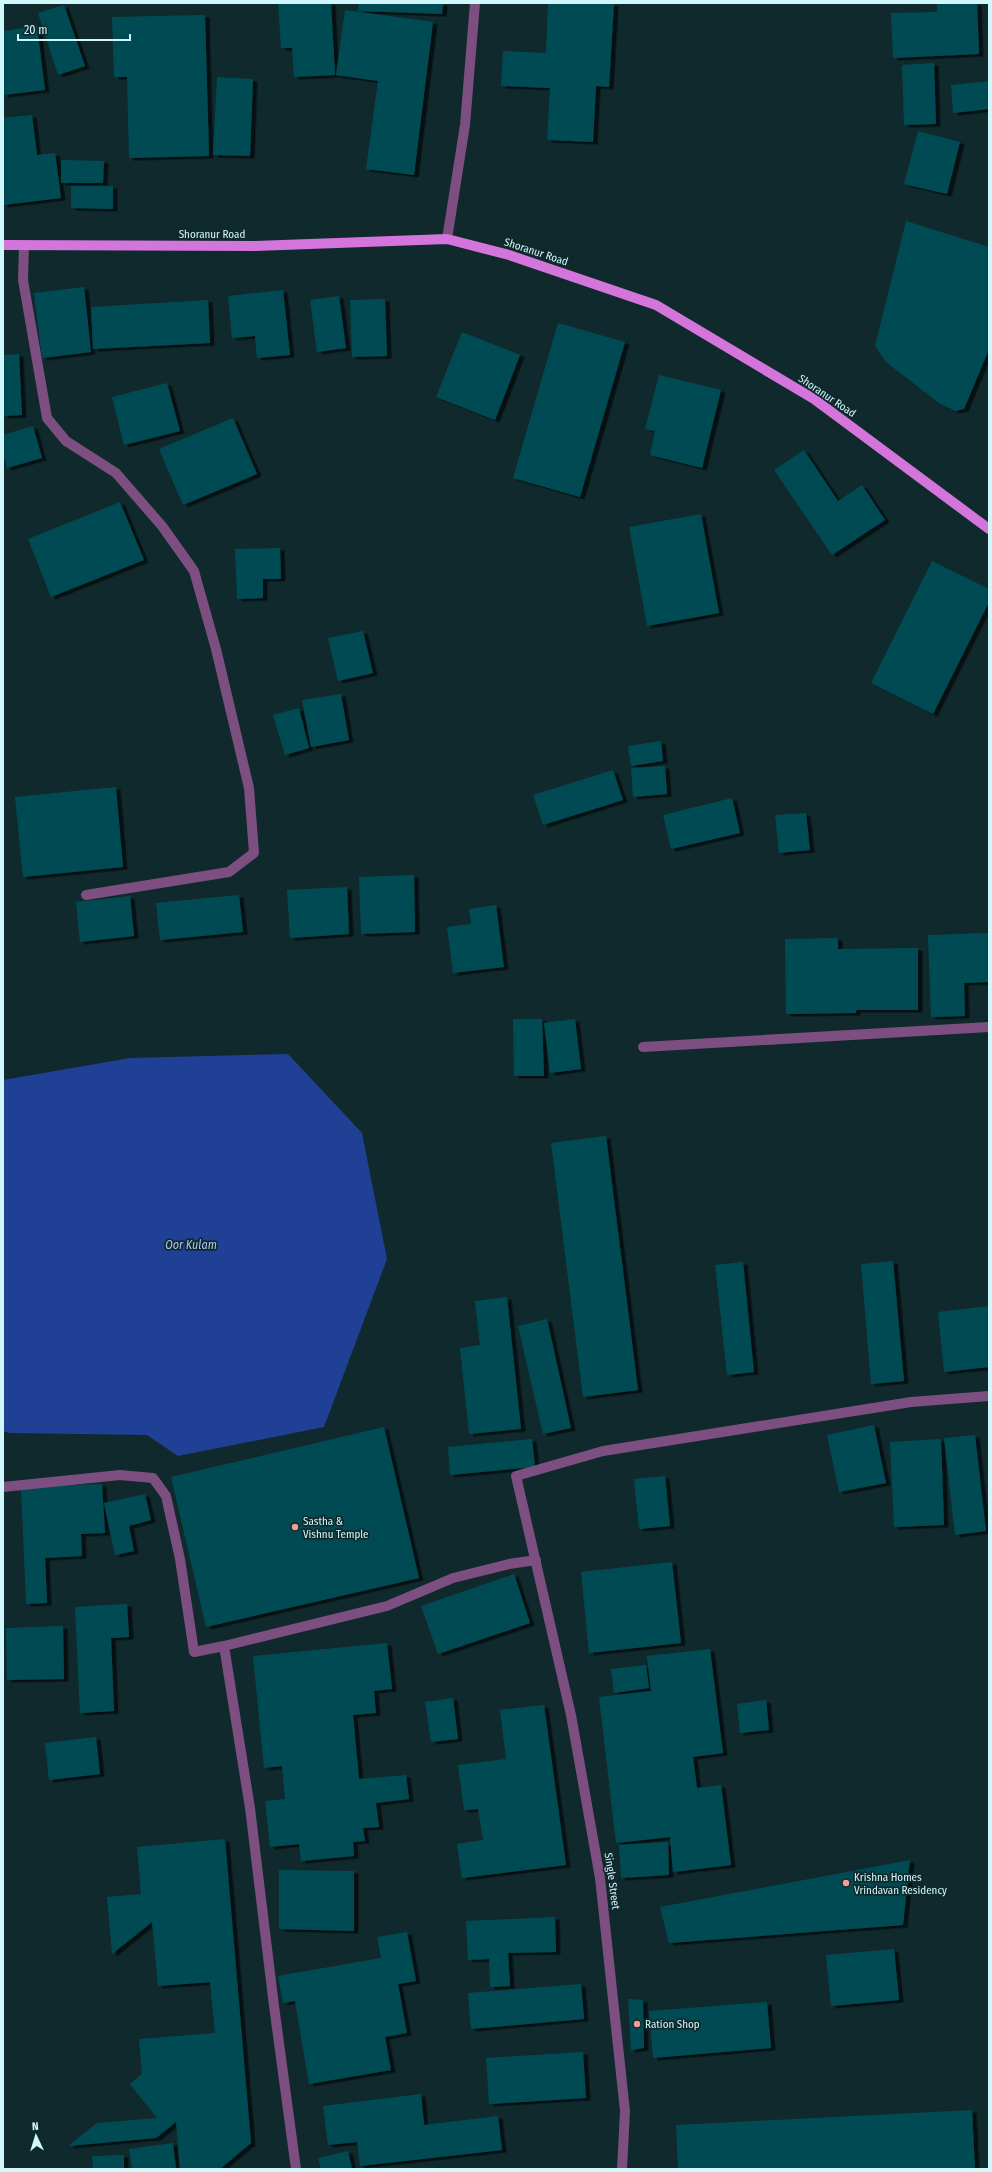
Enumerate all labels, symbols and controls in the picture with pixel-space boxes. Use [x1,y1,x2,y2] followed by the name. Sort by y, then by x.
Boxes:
[18,16,130,42] scale bar
[24,23,48,37] text: 20 m
[179,228,245,241] street label: Shoranur Road
[502,236,570,268] street label: Shoranur Road
[796,372,858,420] street label: Shoranur Road
[165,1238,217,1252] water label: Oor Kulam
[303,1515,369,1541] place label: Sastha & Vishnu Temple
[290,1522,300,1532] marker: Sastha & Vishnu Temple
[602,1852,622,1911] street label: Single Street
[854,1871,947,1897] place label: Krishna Homes Vrindavan Residency
[841,1878,851,1888] marker: Krishna Homes Vrindavan Residency
[645,2018,700,2031] place label: Ration Shop
[632,2019,642,2029] marker: Ration Shop
[16,2116,56,2156] north arrow
[32,2120,39,2133] text: N

